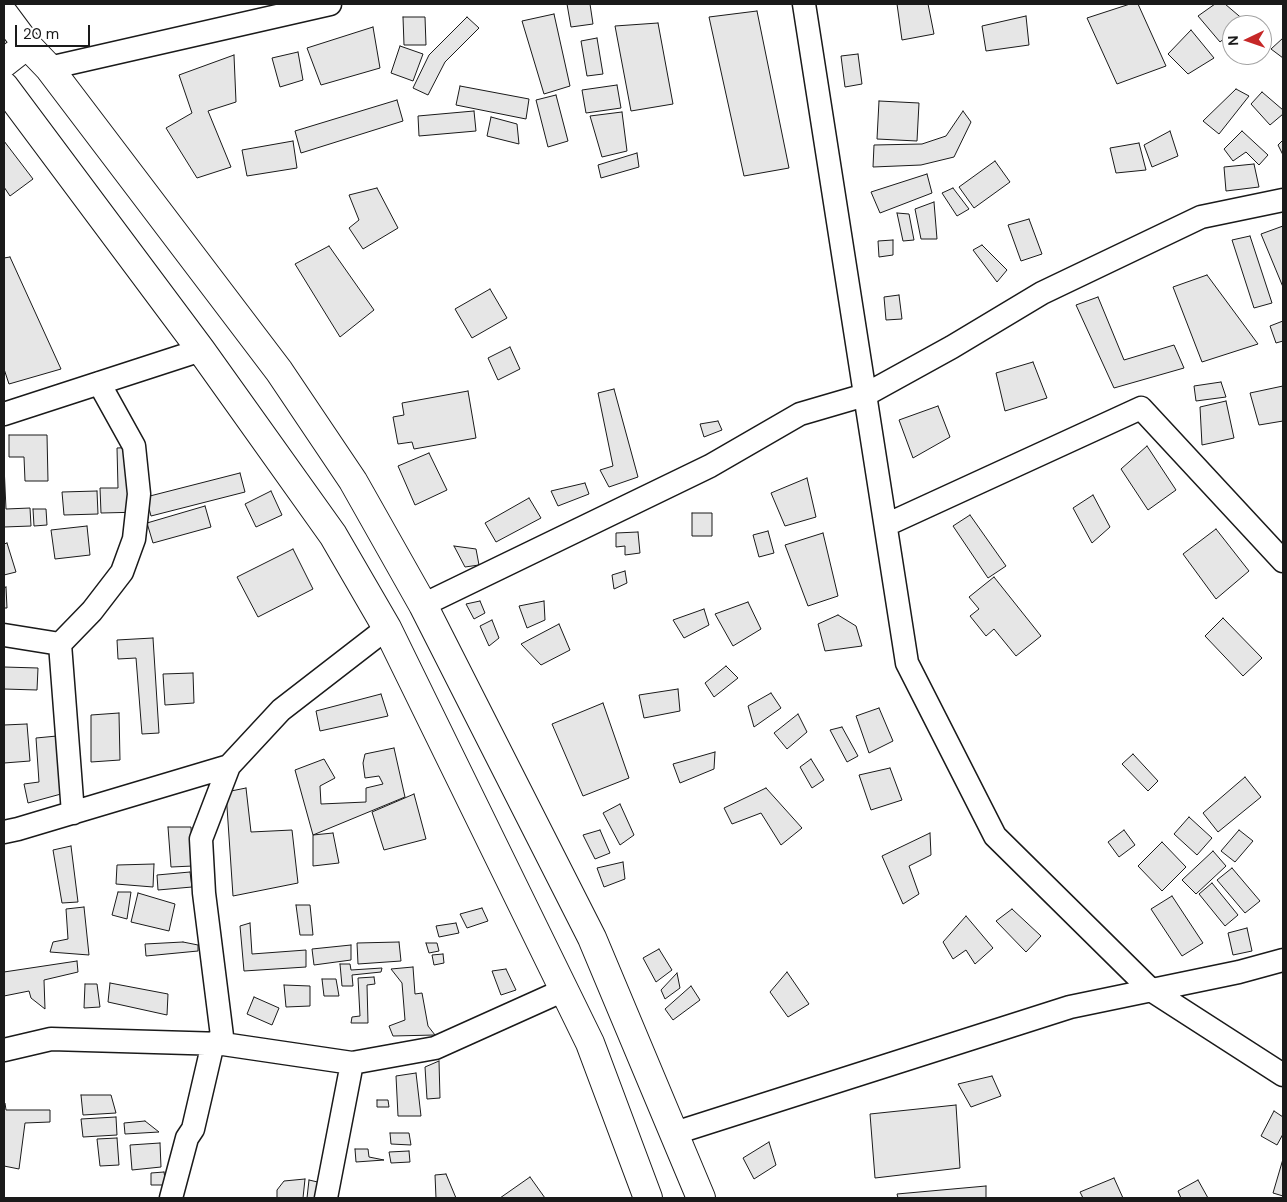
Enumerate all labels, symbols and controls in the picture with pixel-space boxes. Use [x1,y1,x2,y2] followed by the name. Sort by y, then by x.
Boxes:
[18,15,92,47] scale bar
[1222,15,1272,65] north arrow
[23,24,59,44] text: 20 m
[1224,35,1242,46] text: N

